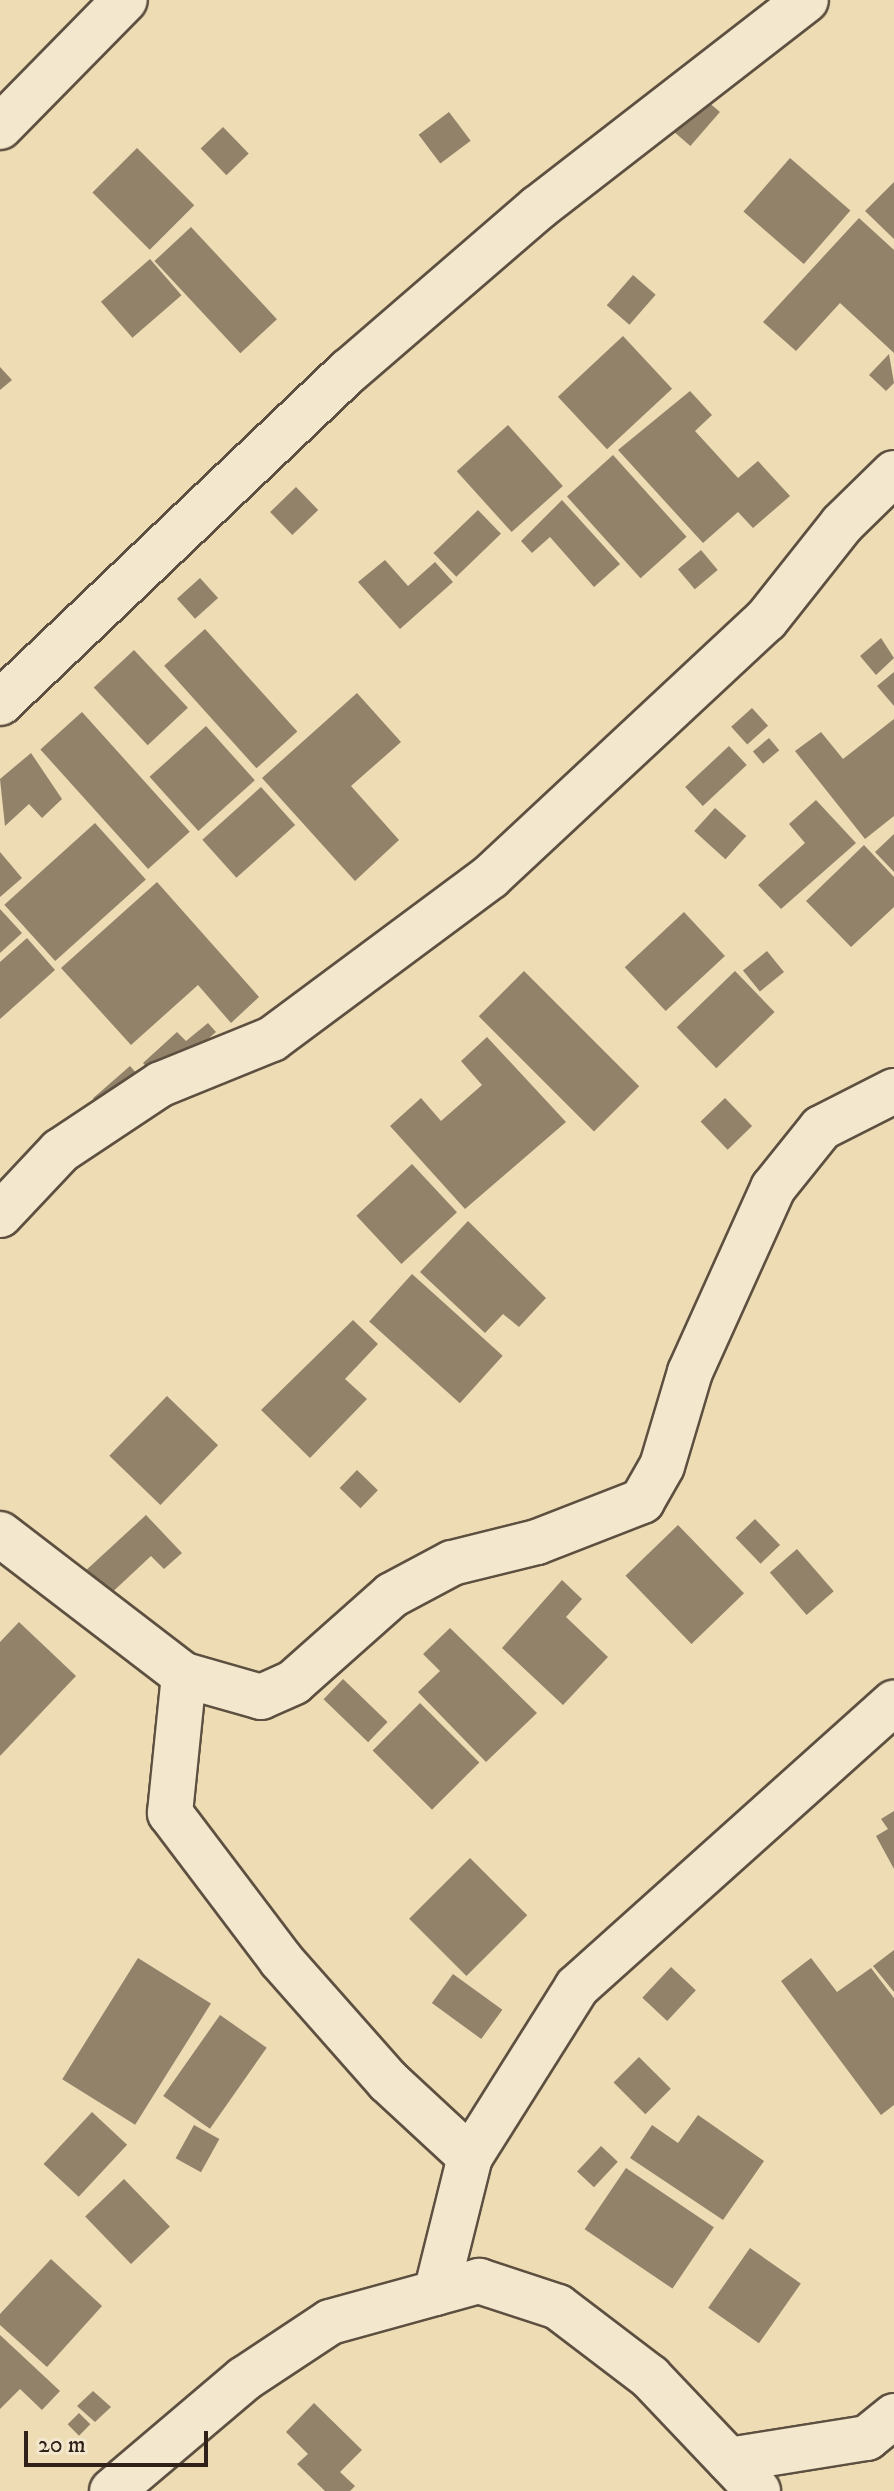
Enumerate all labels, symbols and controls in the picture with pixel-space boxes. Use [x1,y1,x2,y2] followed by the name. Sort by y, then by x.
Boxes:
[28,2415,212,2465] scale bar
[38,2430,86,2460] text: 20 m

